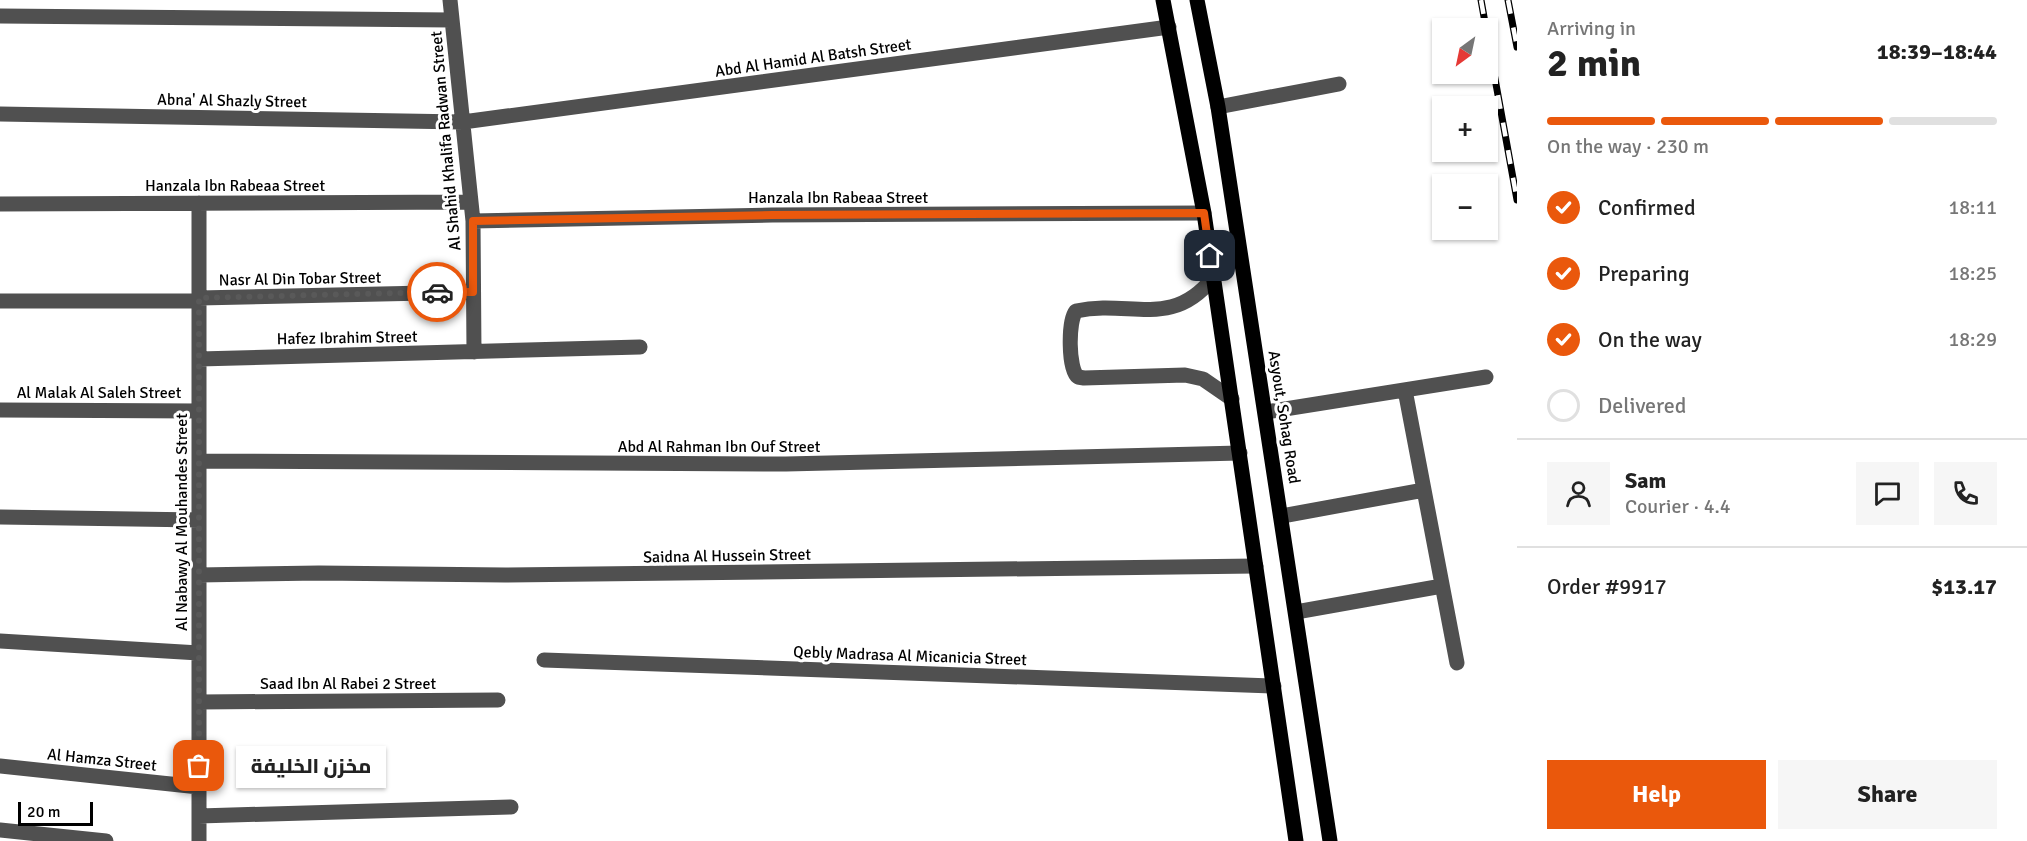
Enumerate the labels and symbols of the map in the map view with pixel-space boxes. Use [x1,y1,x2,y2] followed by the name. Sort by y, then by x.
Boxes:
[1432,18,1498,84] north arrow
[426,30,466,252] street label: Al Shahid Khalifa Radwan Street
[714,34,913,82] street label: Abd Al Hamid Al Batsh Street
[157,90,307,112] street label: Abna' Al Shazly Street
[145,176,325,196] street label: Hanzala Ibn Rabeaa Street
[748,188,928,208] street label: Hanzala Ibn Rabeaa Street
[1184,230,1235,281] pin
[407,262,467,322] courier
[219,268,382,290] street label: Nasr Al Din Tobar Street
[276,327,418,349] street label: Hafez Ibrahim Street
[1264,349,1304,485] street label: Asyout, Sohag Road
[17,383,182,403] street label: Al Malak Al Saleh Street
[172,413,192,631] street label: Al Nabawy Al Mouhandes Street
[618,437,821,457] street label: Abd Al Rahman Ibn Ouf Street
[643,545,812,567] street label: Saidna Al Hussein Street
[793,642,1027,670] street label: Qebly Madrasa Al Micanicia Street
[260,674,436,694] street label: Saad Ibn Al Rabei 2 Street
[173,740,224,791] pin
[46,744,158,776] street label: Al Hamza Street
[235,745,385,787] callout: مخزن الخليفة
[18,799,93,826] scale bar

